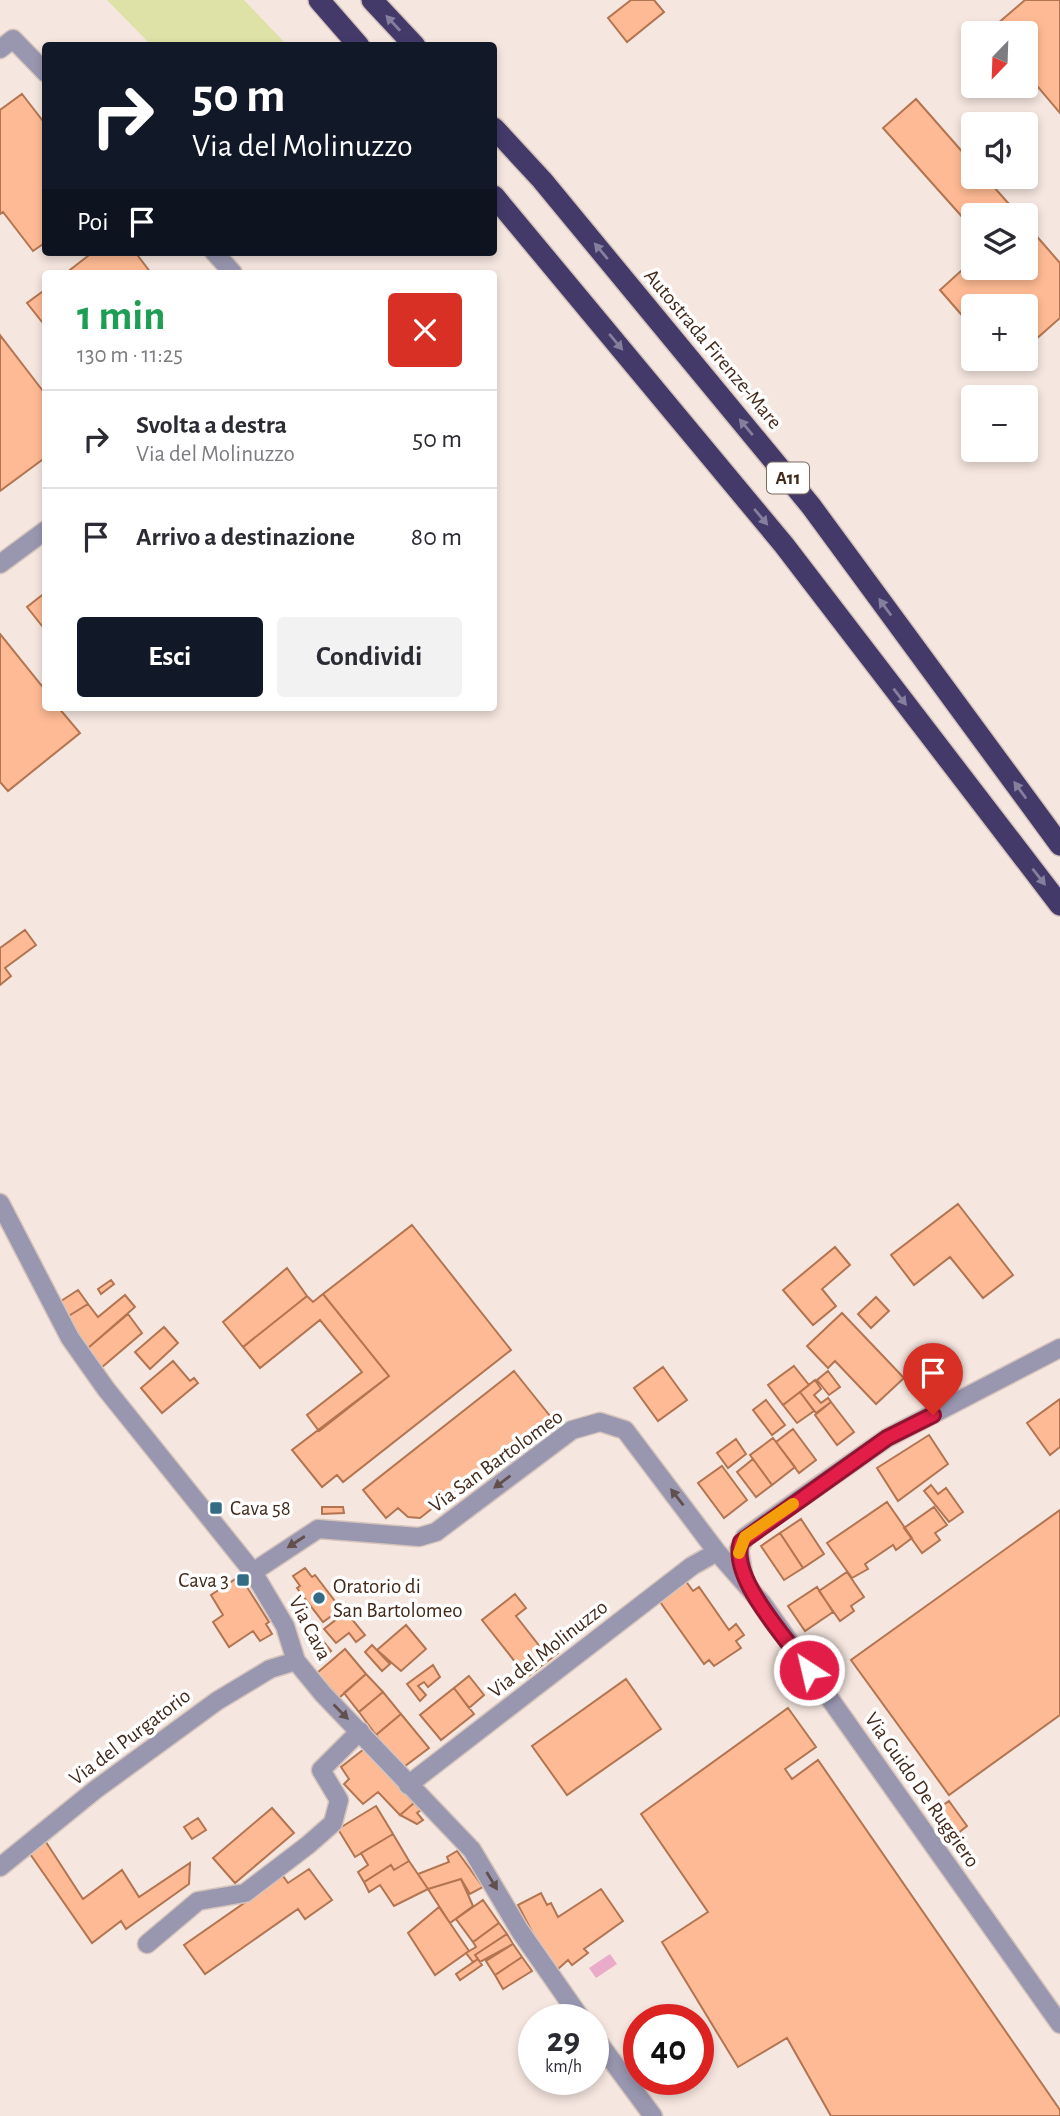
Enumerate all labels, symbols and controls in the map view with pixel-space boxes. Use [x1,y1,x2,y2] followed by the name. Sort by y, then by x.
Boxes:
[386,15,402,32] one-way arrow
[961,21,1038,98] north arrow
[961,21,1038,462] map controls
[77,70,168,161] icon: right
[192,72,286,121] text: 50 m
[961,112,1038,189] button: sound
[192,130,413,162] text: Via del Molinuzzo
[123,203,161,241] icon: arrive
[961,203,1038,280] button: layers
[77,209,109,235] text: Poi
[594,243,609,260] one-way arrow
[640,265,786,433] street label: Autostrada Firenze-Mare
[388,293,462,367] button: close
[961,294,1038,371] button: +
[77,295,166,337] text: 1 min
[608,333,623,350] one-way arrow
[77,344,183,367] text: 130 m · 11:25
[961,385,1038,462] button: −
[136,412,287,438] text: Svolta a destra
[739,418,754,435] one-way arrow
[77,420,115,458] icon: right
[412,426,462,452] text: 50 m
[136,443,295,466] text: Via del Molinuzzo
[767,463,809,494] road number: A11
[753,509,768,526] one-way arrow
[77,518,115,556] icon: arrive
[136,524,355,550] text: Arrivo a destinazione
[411,524,462,550] text: 80 m
[878,598,892,616] one-way arrow
[77,617,263,697] button: Esci
[277,617,462,697] button: Condividi
[893,688,907,706] one-way arrow
[1013,781,1027,799] one-way arrow
[1032,868,1046,887] one-way arrow
[903,1343,963,1415] pin
[914,1354,952,1392] icon: arrive
[425,1406,567,1516] street label: Via San Bartolomeo
[493,1475,511,1489] one-way arrow
[669,1489,684,1507] one-way arrow
[230,1498,291,1519] place label: Cava 58
[208,1500,224,1516] marker: Cava 58
[286,1535,306,1548] one-way arrow
[178,1570,229,1591] place label: Cava 3
[235,1572,251,1588] marker: Cava 3
[333,1576,463,1621] place label: Oratorio di San Bartolomeo
[311,1590,327,1606] marker: Oratorio di San Bartolomeo
[285,1593,335,1664] street label: Via Cava
[484,1596,612,1702] street label: Via del Molinuzzo
[772,1633,846,1707] position arrow
[66,1685,194,1789] street label: Via del Purgatorio
[333,1704,349,1720] one-way arrow
[861,1709,983,1871] street label: Via Guido De Ruggiero
[486,1872,498,1891] one-way arrow
[623,2004,714,2095] speed limit sign: 40
[547,2023,580,2058] text: 29
[545,2058,582,2076] text: km/h

